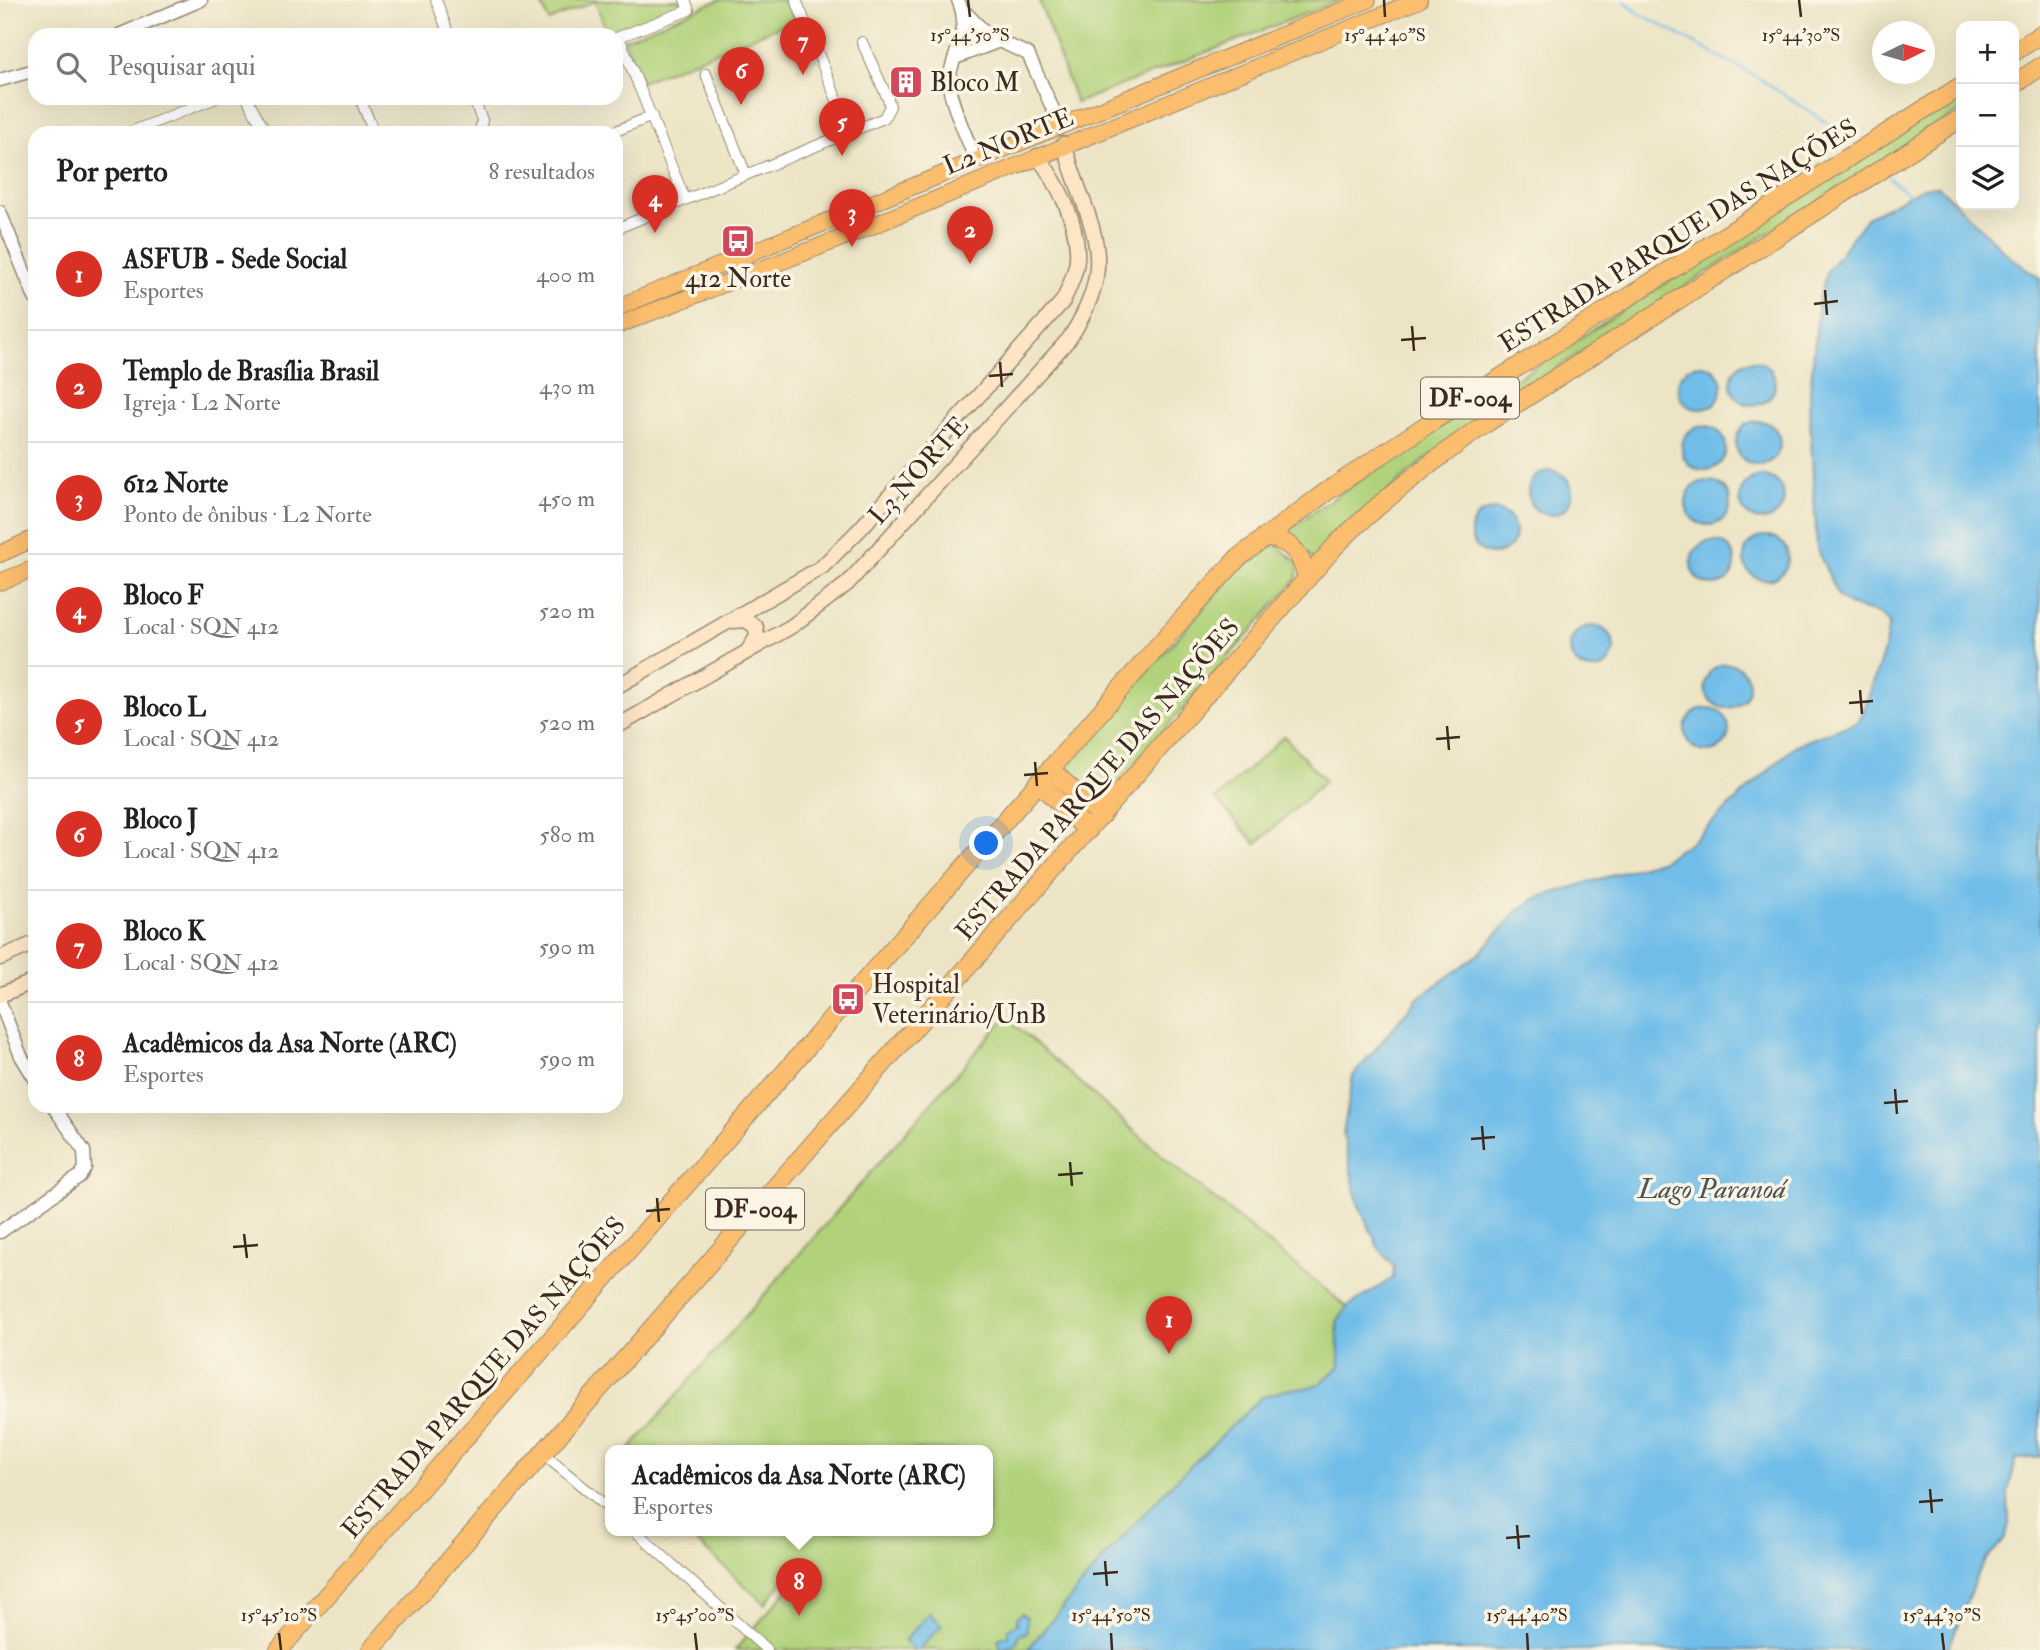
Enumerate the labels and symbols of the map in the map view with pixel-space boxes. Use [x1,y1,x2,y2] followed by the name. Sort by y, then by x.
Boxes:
[780,17,826,75] pin: 7
[1872,21,1935,84] north arrow
[930,24,1010,47] text: 15°44'50"S
[1344,24,1426,47] text: 15°44'40"S
[1762,24,1840,47] text: 15°44'30"S
[718,47,764,105] pin: 6
[887,63,925,101] building icon: Bloco M
[930,67,1020,99] place label: Bloco M
[819,98,865,156] pin: 5
[939,101,1078,183] street label: L2 NORTE
[1492,110,1864,360] street label: ESTRADA PARQUE DAS NAÇÕES
[632,175,678,233] pin: 4
[829,189,875,247] pin: 3
[947,206,993,264] pin: 2
[719,222,757,260] bus stop icon: 412 Norte
[685,263,791,295] place label: 412 Norte
[1421,377,1519,418] road number: DF-004
[862,410,976,531] street label: L3 NORTE
[948,611,1246,947] street label: ESTRADA PARQUE DAS NAÇÕES
[969,826,1003,860] your location
[872,969,1046,1031] place label: Hospital Veterinário/UnB
[829,980,867,1018] bus stop icon: Hospital Veterinário/UnB
[1637,1172,1789,1207] water label: Lago Paranoá
[706,1189,804,1230] road number: DF-004
[334,1209,632,1545] street label: ESTRADA PARQUE DAS NAÇÕES
[1146,1296,1192,1354] pin: 1
[776,1558,822,1616] pin: 8
[241,1604,317,1627] text: 15°45'10"S
[655,1604,735,1627] text: 15°45'00"S
[1071,1604,1151,1627] text: 15°44'50"S
[1486,1604,1568,1627] text: 15°44'40"S
[1903,1604,1981,1627] text: 15°44'30"S

